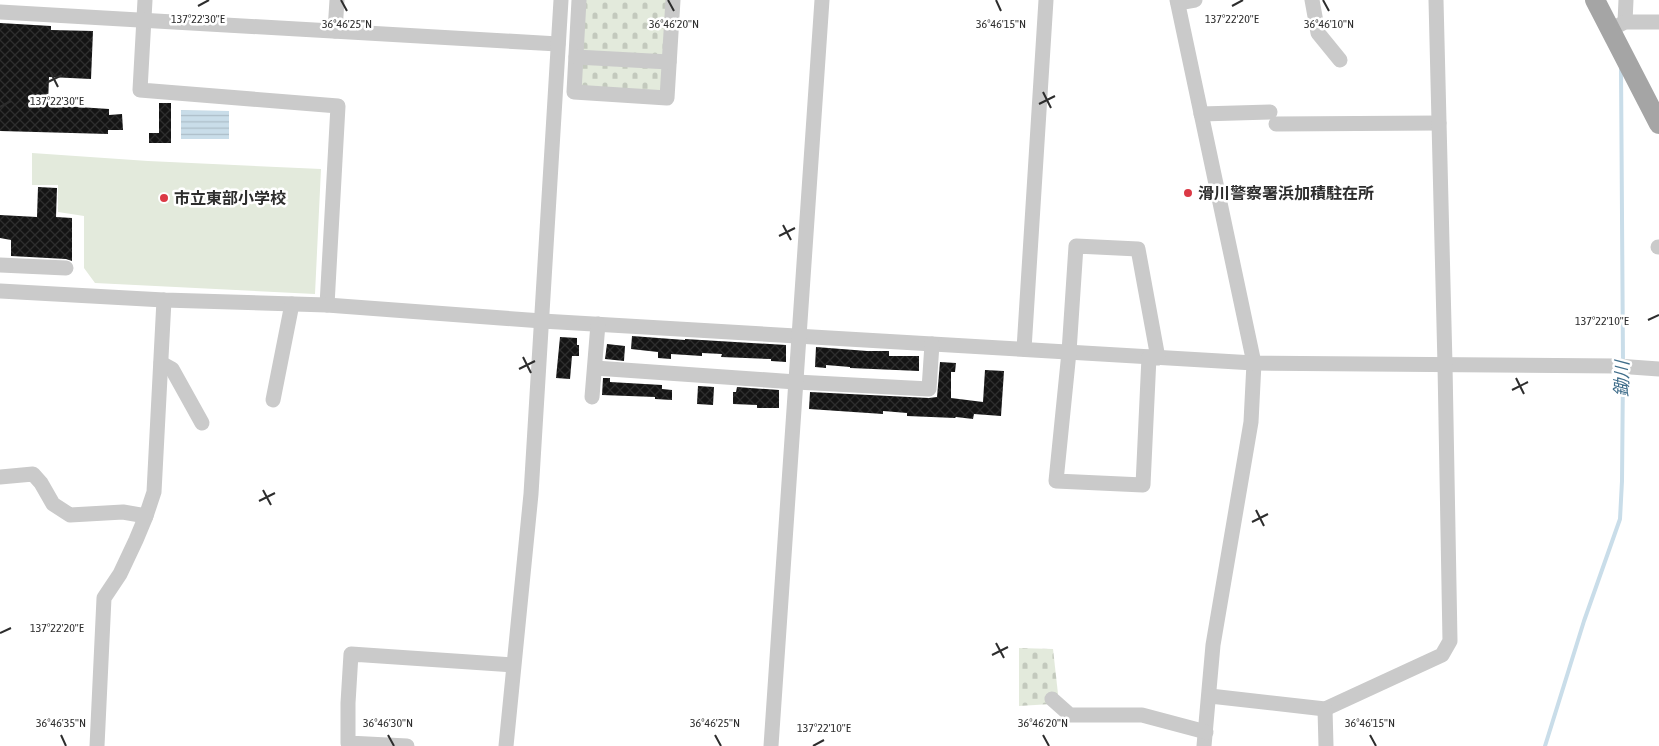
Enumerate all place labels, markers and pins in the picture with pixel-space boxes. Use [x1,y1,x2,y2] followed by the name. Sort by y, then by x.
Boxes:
[1198,184,1374,202] place label: 滑川警察署浜加積駐在所
[1182,187,1194,199] marker: 滑川警察署浜加積駐在所
[174,189,286,207] place label: 市立東部小学校
[158,192,170,204] marker: 市立東部小学校

